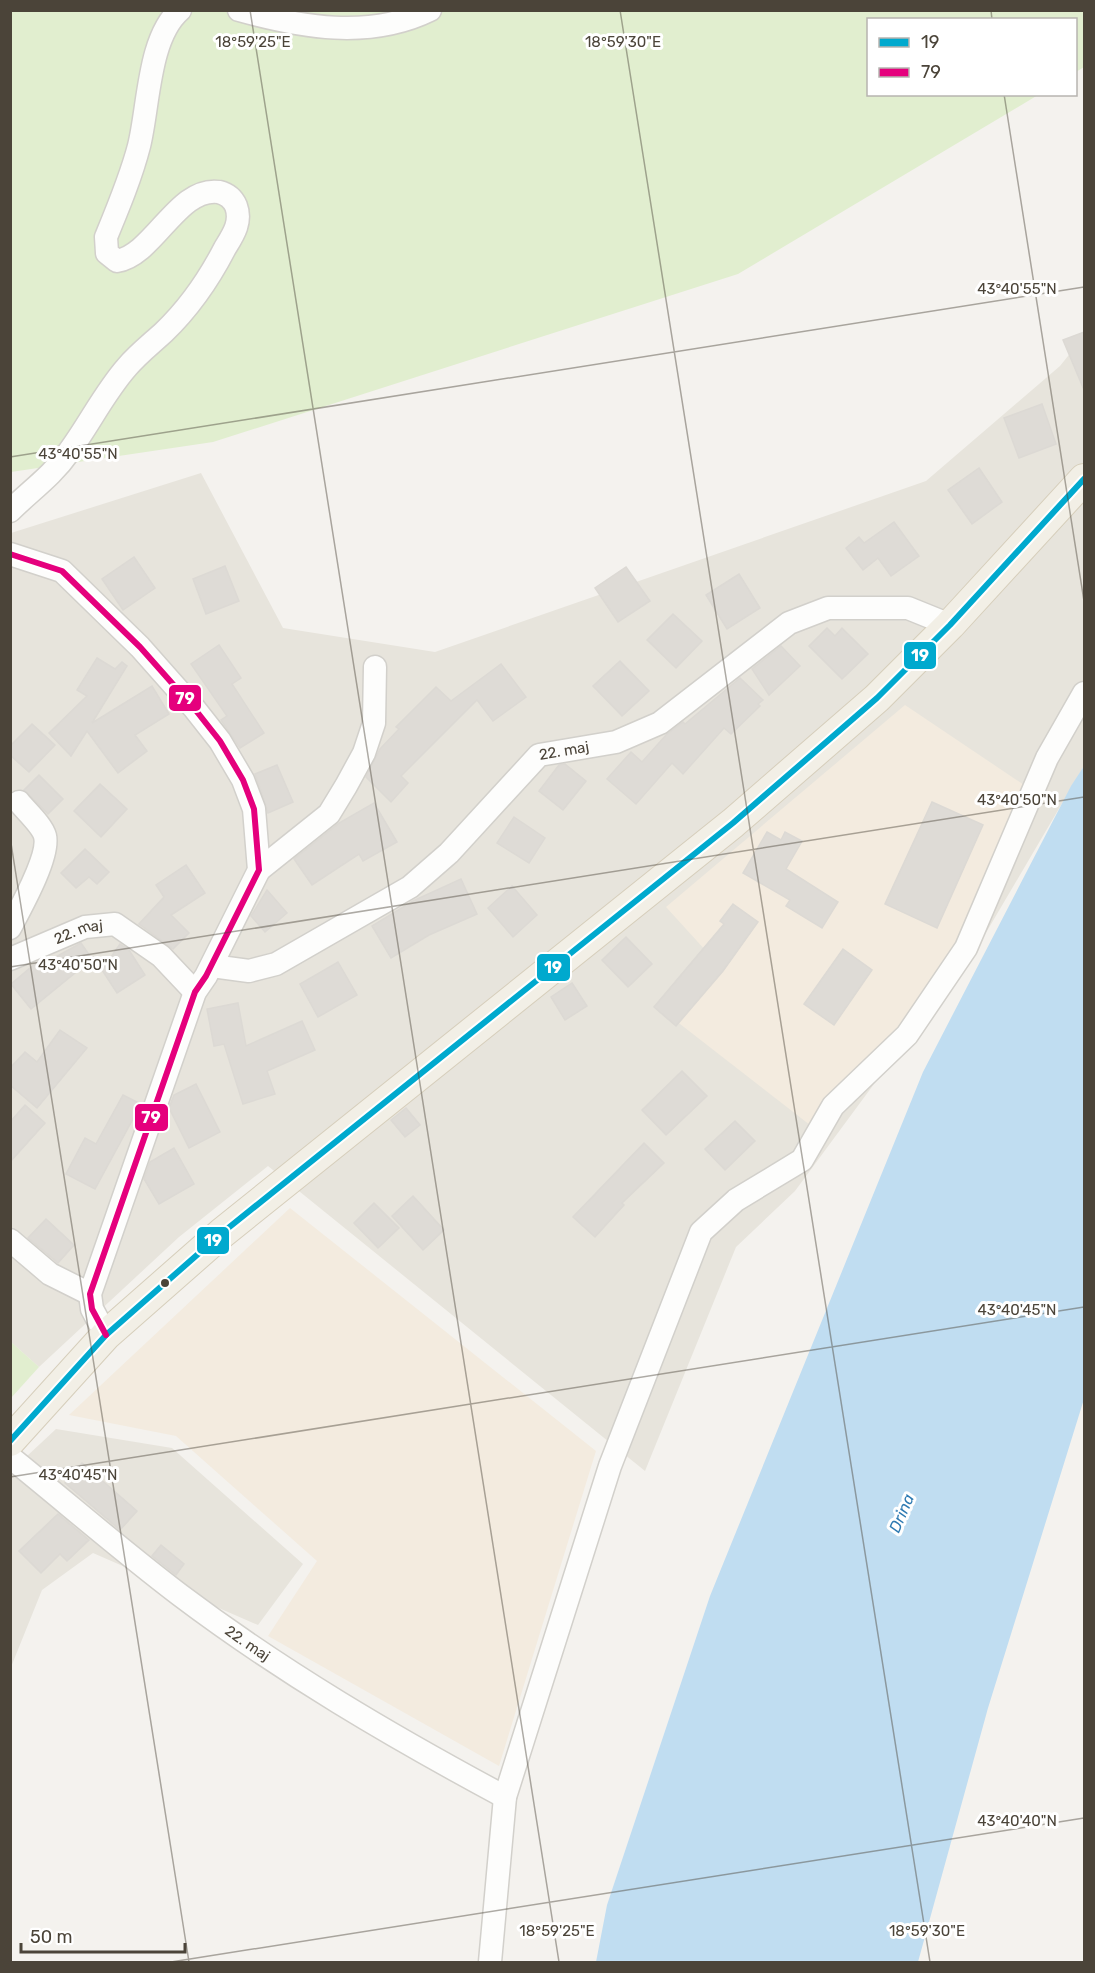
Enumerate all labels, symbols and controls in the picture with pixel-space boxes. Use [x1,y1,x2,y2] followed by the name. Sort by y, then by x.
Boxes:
[867,18,1077,96] legend
[921,31,939,53] text: 19
[215,33,291,51] text: 18°59'25"E
[585,33,661,51] text: 18°59'30"E
[921,61,941,83] text: 79
[977,280,1057,298] text: 43°40'55"N
[38,445,118,463] text: 43°40'55"N
[903,641,937,670] line badge: 19
[911,646,929,665] text: 19
[168,684,202,712] line badge: 79
[175,689,195,708] text: 79
[538,738,591,764] street label: 22. maj
[977,791,1057,809] text: 43°40'50"N
[51,916,104,948] street label: 22. maj
[536,953,571,982] line badge: 19
[38,956,118,974] text: 43°40'50"N
[544,958,562,977] text: 19
[134,1103,169,1132] line badge: 79
[141,1108,161,1127] text: 79
[196,1226,230,1255] line badge: 19
[204,1231,222,1250] text: 19
[159,1277,171,1289] unlabelled marker
[977,1301,1057,1319] text: 43°40'45"N
[38,1466,118,1484] text: 43°40'45"N
[885,1491,918,1535] water label: Drina
[221,1622,273,1665] street label: 22. maj
[977,1812,1057,1830] text: 43°40'40"N
[21,1916,184,1954] scale bar
[519,1922,595,1940] text: 18°59'25"E
[889,1922,965,1940] text: 18°59'30"E
[30,1926,73,1948] text: 50 m

